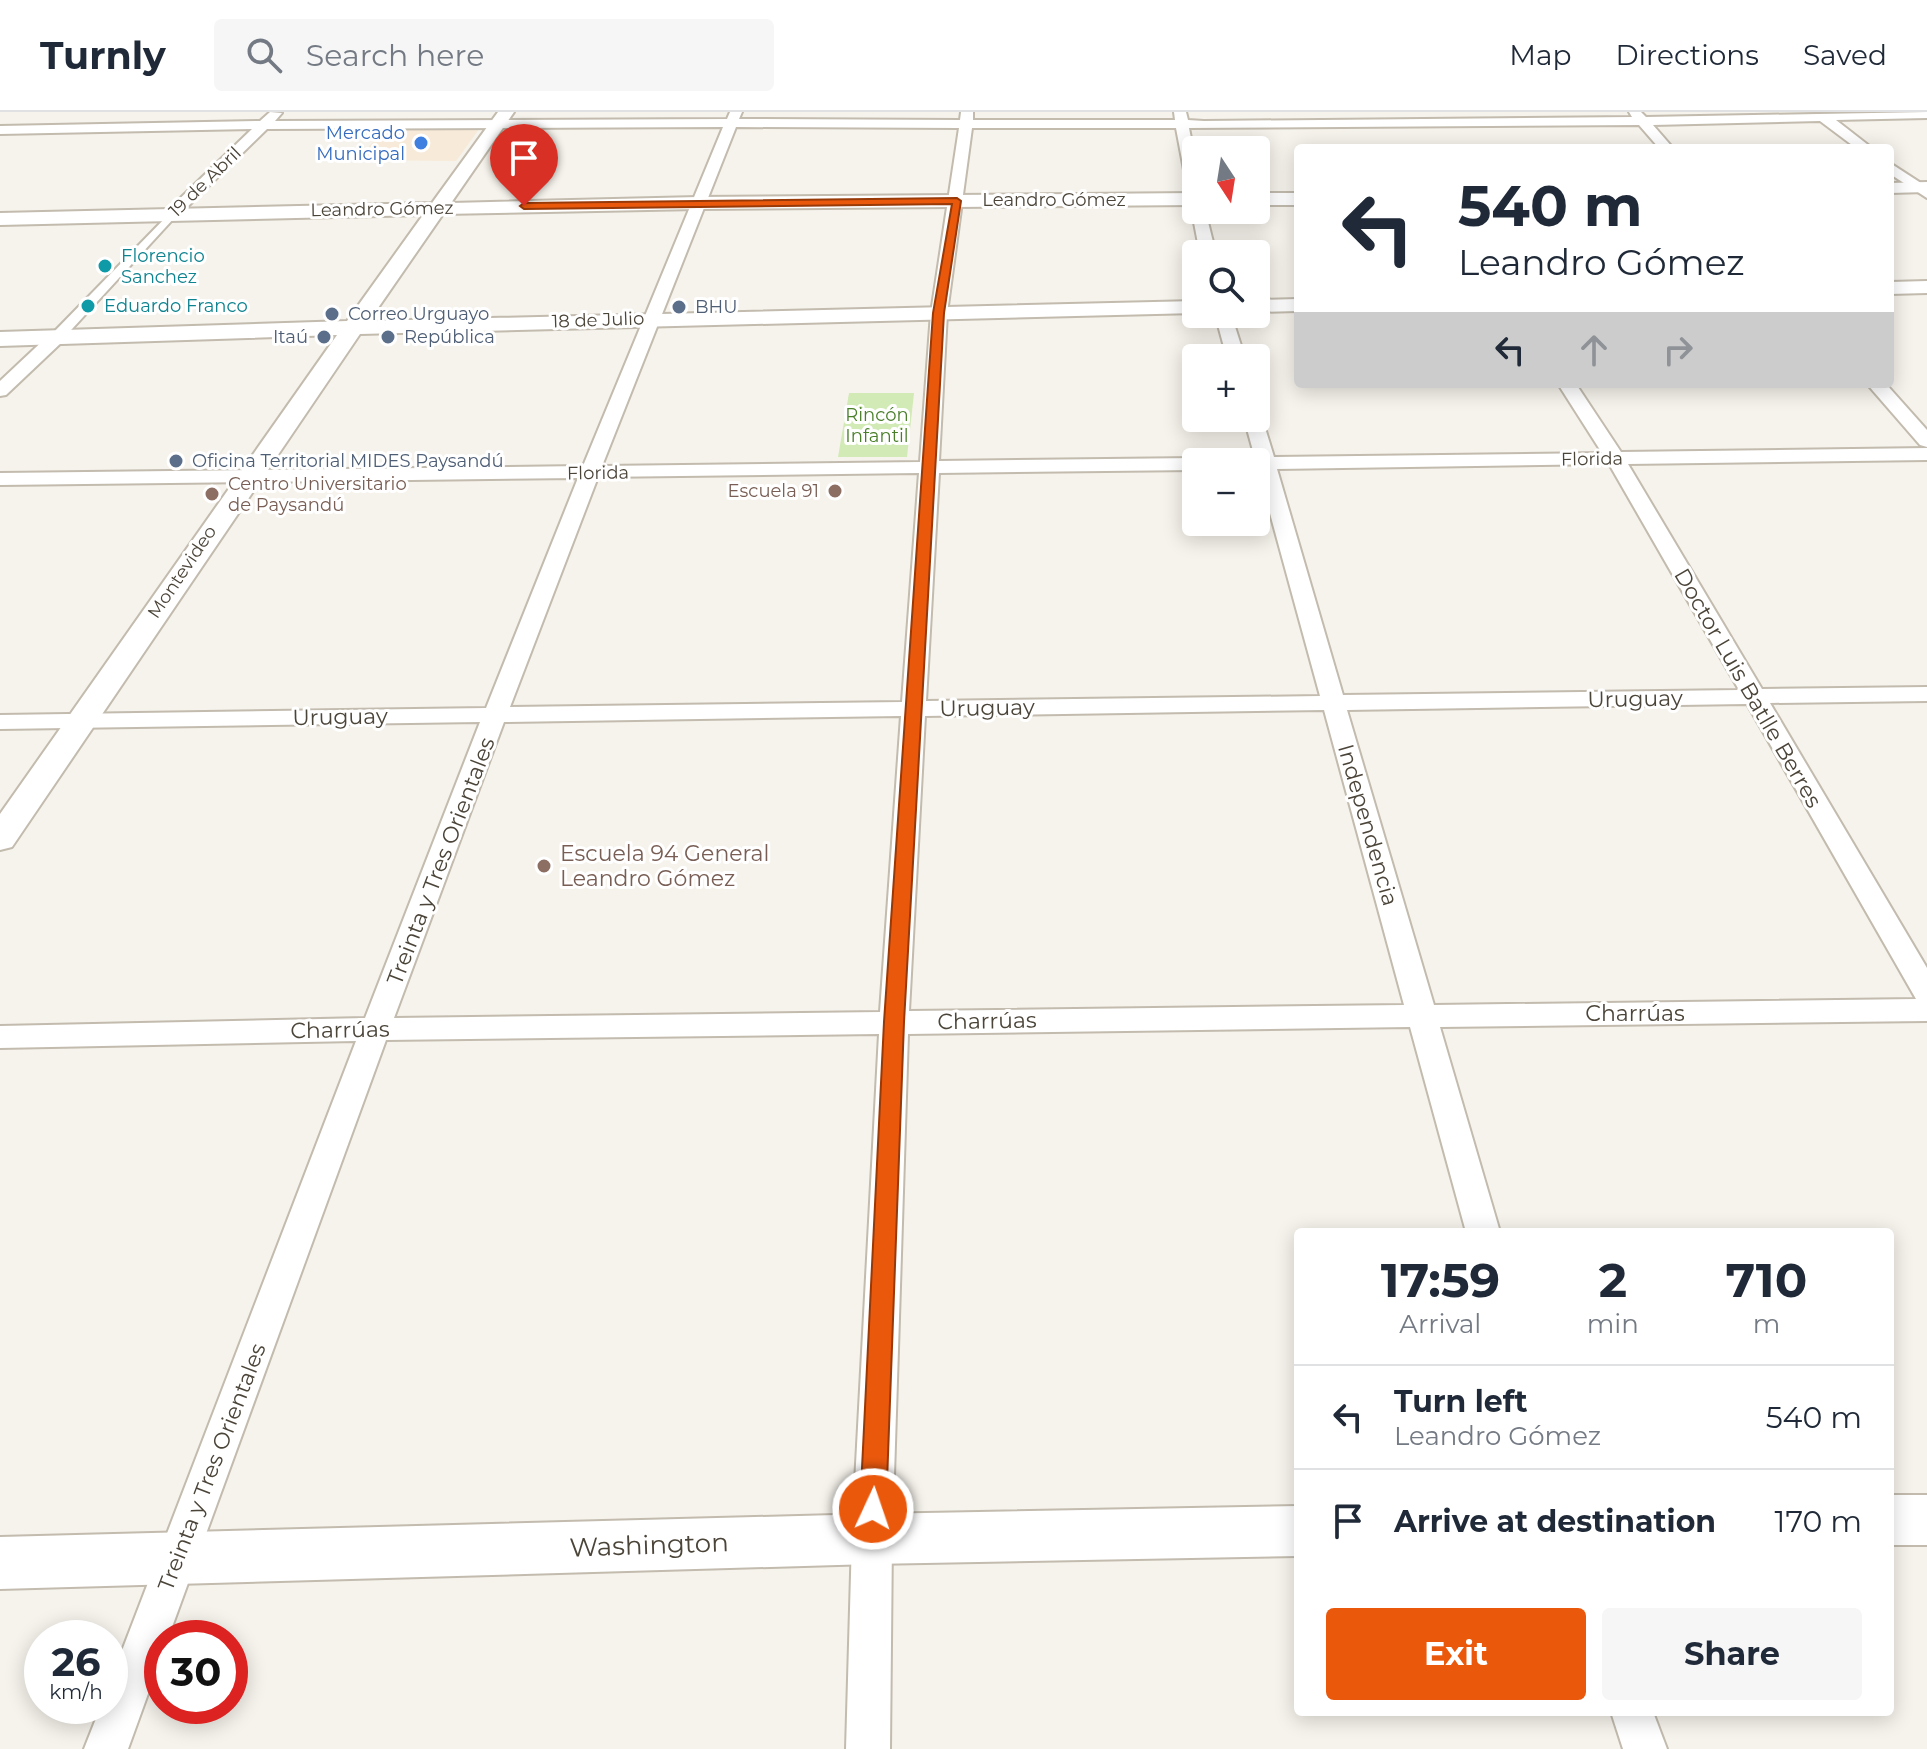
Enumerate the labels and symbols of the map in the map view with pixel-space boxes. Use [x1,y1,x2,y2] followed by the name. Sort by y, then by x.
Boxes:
[316,122,405,165] place label: Mercado Municipal
[490,124,558,206] pin
[412,134,430,152] marker: Mercado Municipal
[1182,136,1270,224] north arrow
[164,142,246,222] street label: 19 de Abril
[982,189,1126,211] street label: Leandro Gómez
[310,197,454,221] street label: Leandro Gómez
[121,245,205,288] place label: Florencio Sanchez
[96,257,114,275] marker: Florencio Sanchez
[104,295,248,317] place label: Eduardo Franco
[695,296,737,318] place label: BHU
[79,297,97,315] marker: Eduardo Franco
[670,298,688,316] marker: BHU
[348,303,489,325] place label: Correo Urguayo
[323,305,341,323] marker: Correo Urguayo
[551,307,645,333] street label: 18 de Julio
[273,326,308,348] place label: Itaú
[404,326,495,348] place label: República
[315,328,333,346] marker: Itaú
[379,328,397,346] marker: República
[845,404,909,447] park label: Rincón Infantil
[1561,447,1623,471] street label: Florida
[192,450,504,472] place label: Oficina Territorial MIDES Paysandú
[167,452,185,470] marker: Oficina Territorial MIDES Paysandú
[567,461,629,485] street label: Florida
[228,473,407,516] place label: Centro Universitario de Paysandú
[728,480,819,502] place label: Escuela 91
[826,482,844,500] marker: Escuela 91
[203,485,221,503] marker: Centro Universitario de Paysandú
[143,521,221,623] street label: Montevideo
[1668,564,1828,813] street label: Doctor Luis Batlle Berres
[1587,685,1683,713] street label: Uruguay
[939,694,1035,722] street label: Uruguay
[292,703,388,731] street label: Uruguay
[381,733,501,989] street label: Treinta y Tres Orientales
[1332,741,1404,909] street label: Independencia
[560,840,769,892] place label: Escuela 94 General Leandro Gómez
[535,857,553,875] marker: Escuela 94 General Leandro Gómez
[1585,1000,1685,1027] street label: Charrúas
[937,1007,1037,1035] street label: Charrúas
[290,1016,390,1044] street label: Charrúas
[152,1339,272,1595] street label: Treinta y Tres Orientales
[831,1467,915,1551] position arrow
[569,1526,729,1564] street label: Washington
[144,1620,248,1724] speed limit sign: 30

